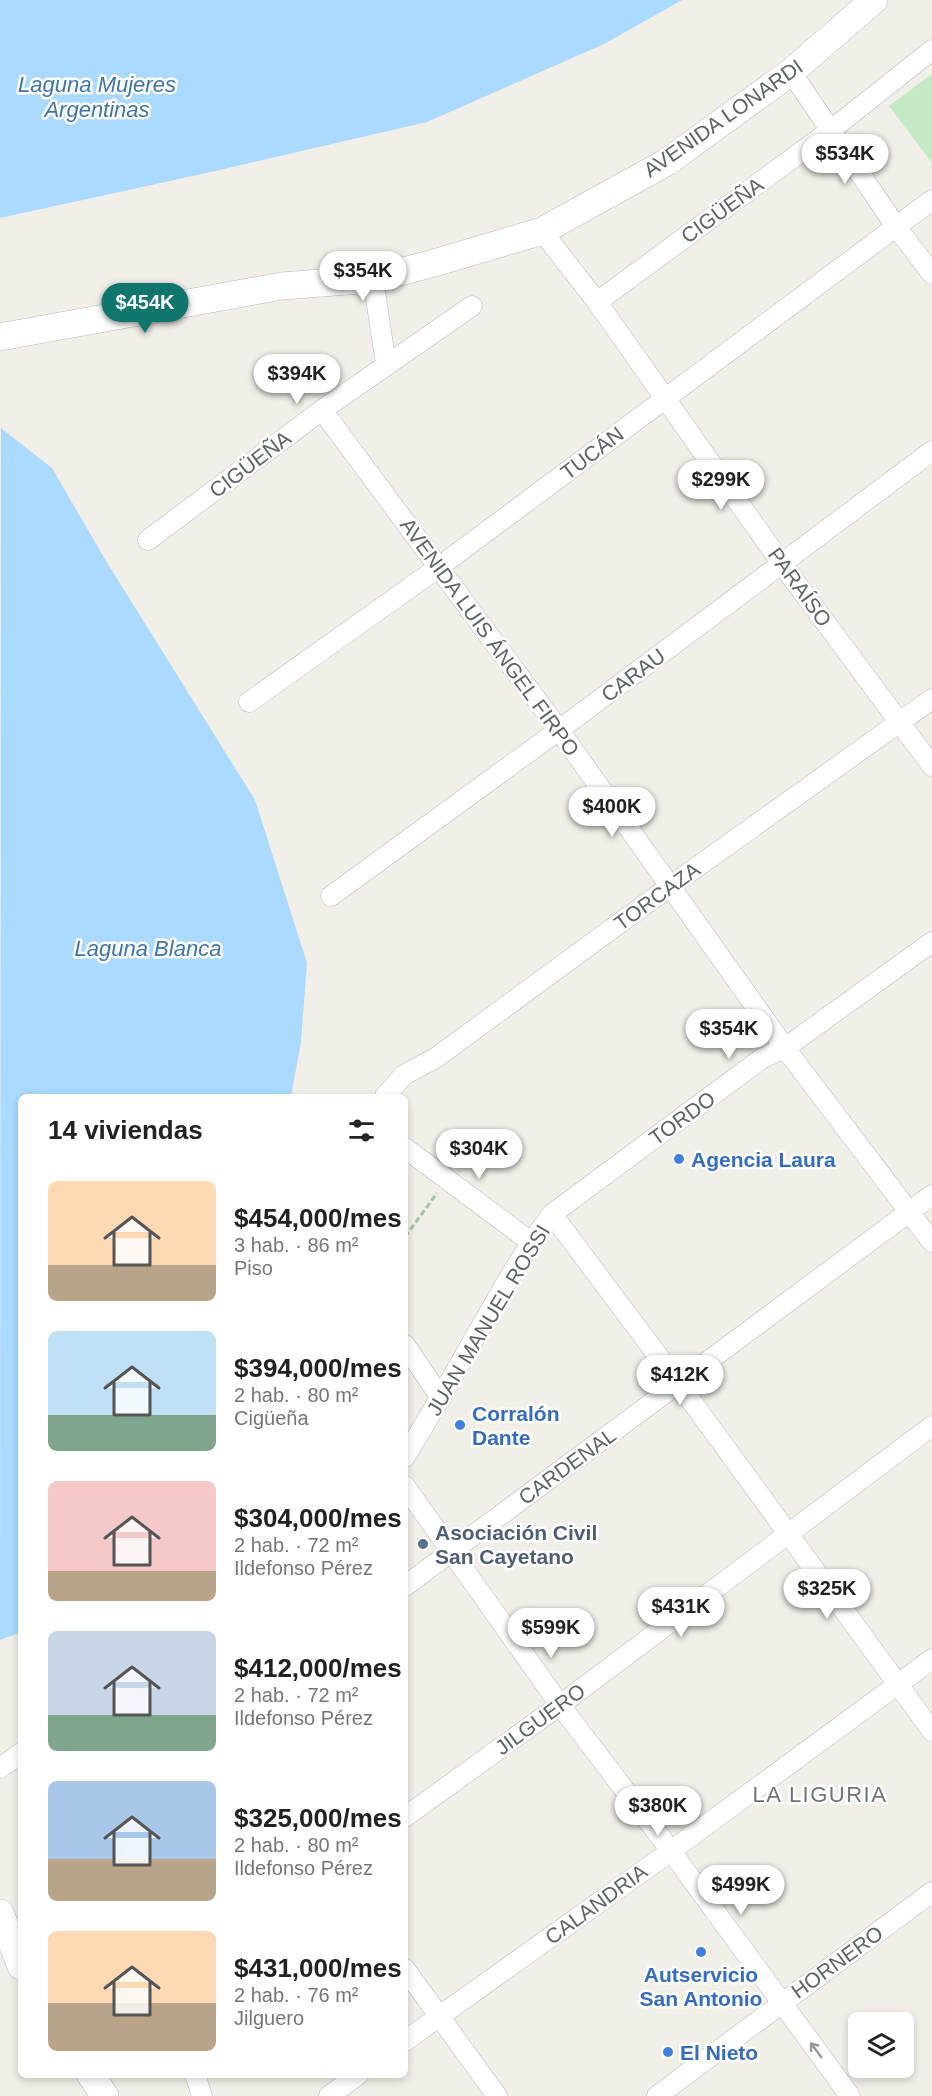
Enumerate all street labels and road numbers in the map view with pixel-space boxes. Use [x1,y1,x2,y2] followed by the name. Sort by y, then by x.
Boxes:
[639,54,807,182] street label: AVENIDA LONARDI
[677,173,767,247] street label: CIGÜEÑA
[556,422,628,484] street label: TUCÁN
[205,426,295,502] street label: CIGÜEÑA
[396,514,584,760] street label: AVENIDA LUIS ÁNGEL FIRPO
[764,543,836,631] street label: PARAÍSO
[597,644,669,706] street label: CARAU
[610,857,704,935] street label: TORCAZA
[645,1087,719,1149] street label: TORDO
[422,1220,554,1420] street label: JUAN MANUEL ROSSI
[514,1423,620,1509] street label: CARDENAL
[491,1679,589,1759] street label: JILGUERO
[541,1859,651,1949] street label: CALANDRIA
[787,1921,887,2003] street label: HORNERO

